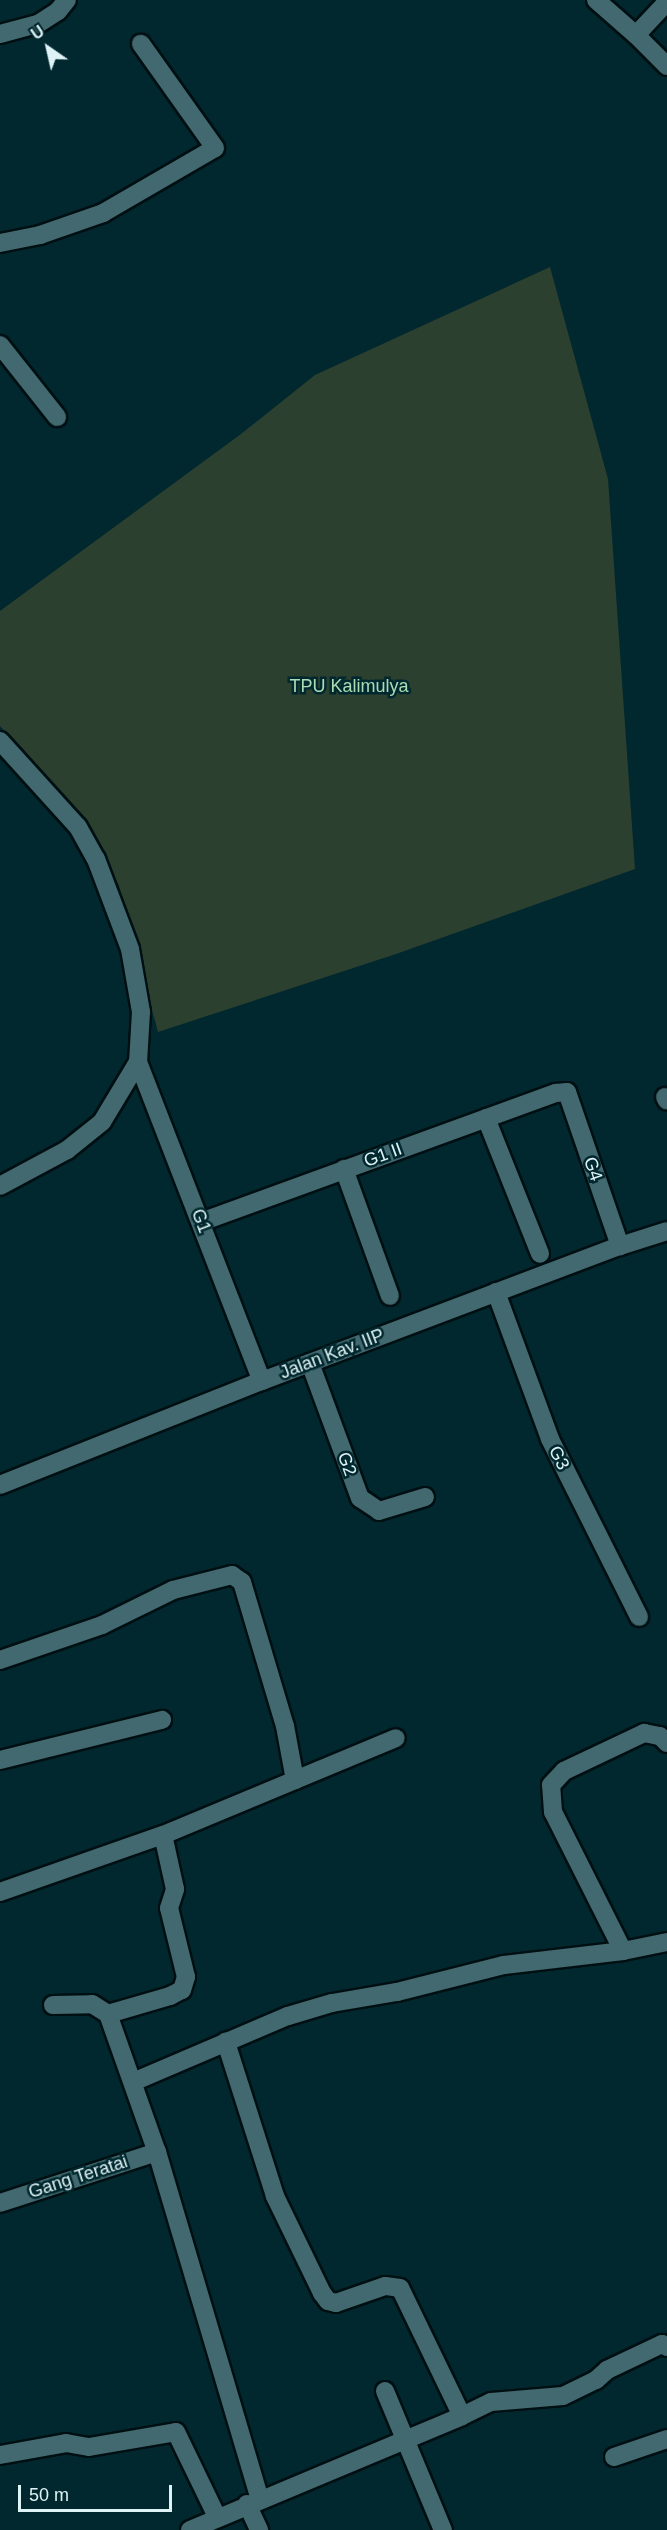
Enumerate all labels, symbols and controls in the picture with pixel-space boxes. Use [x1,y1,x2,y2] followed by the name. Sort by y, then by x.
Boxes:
[18,18,78,78] north arrow
[28,22,47,43] text: U
[289,675,409,697] park label: TPU Kalimulya
[361,1138,405,1172] street label: G1 II
[579,1154,607,1184] street label: G4
[187,1206,215,1236] street label: G1
[277,1324,387,1384] street label: Jalan Kav. IIP
[544,1442,574,1474] street label: G3
[333,1449,361,1479] street label: G2
[26,2151,130,2203] street label: Gang Teratai
[21,2473,176,2511] scale bar
[29,2485,69,2505] text: 50 m

